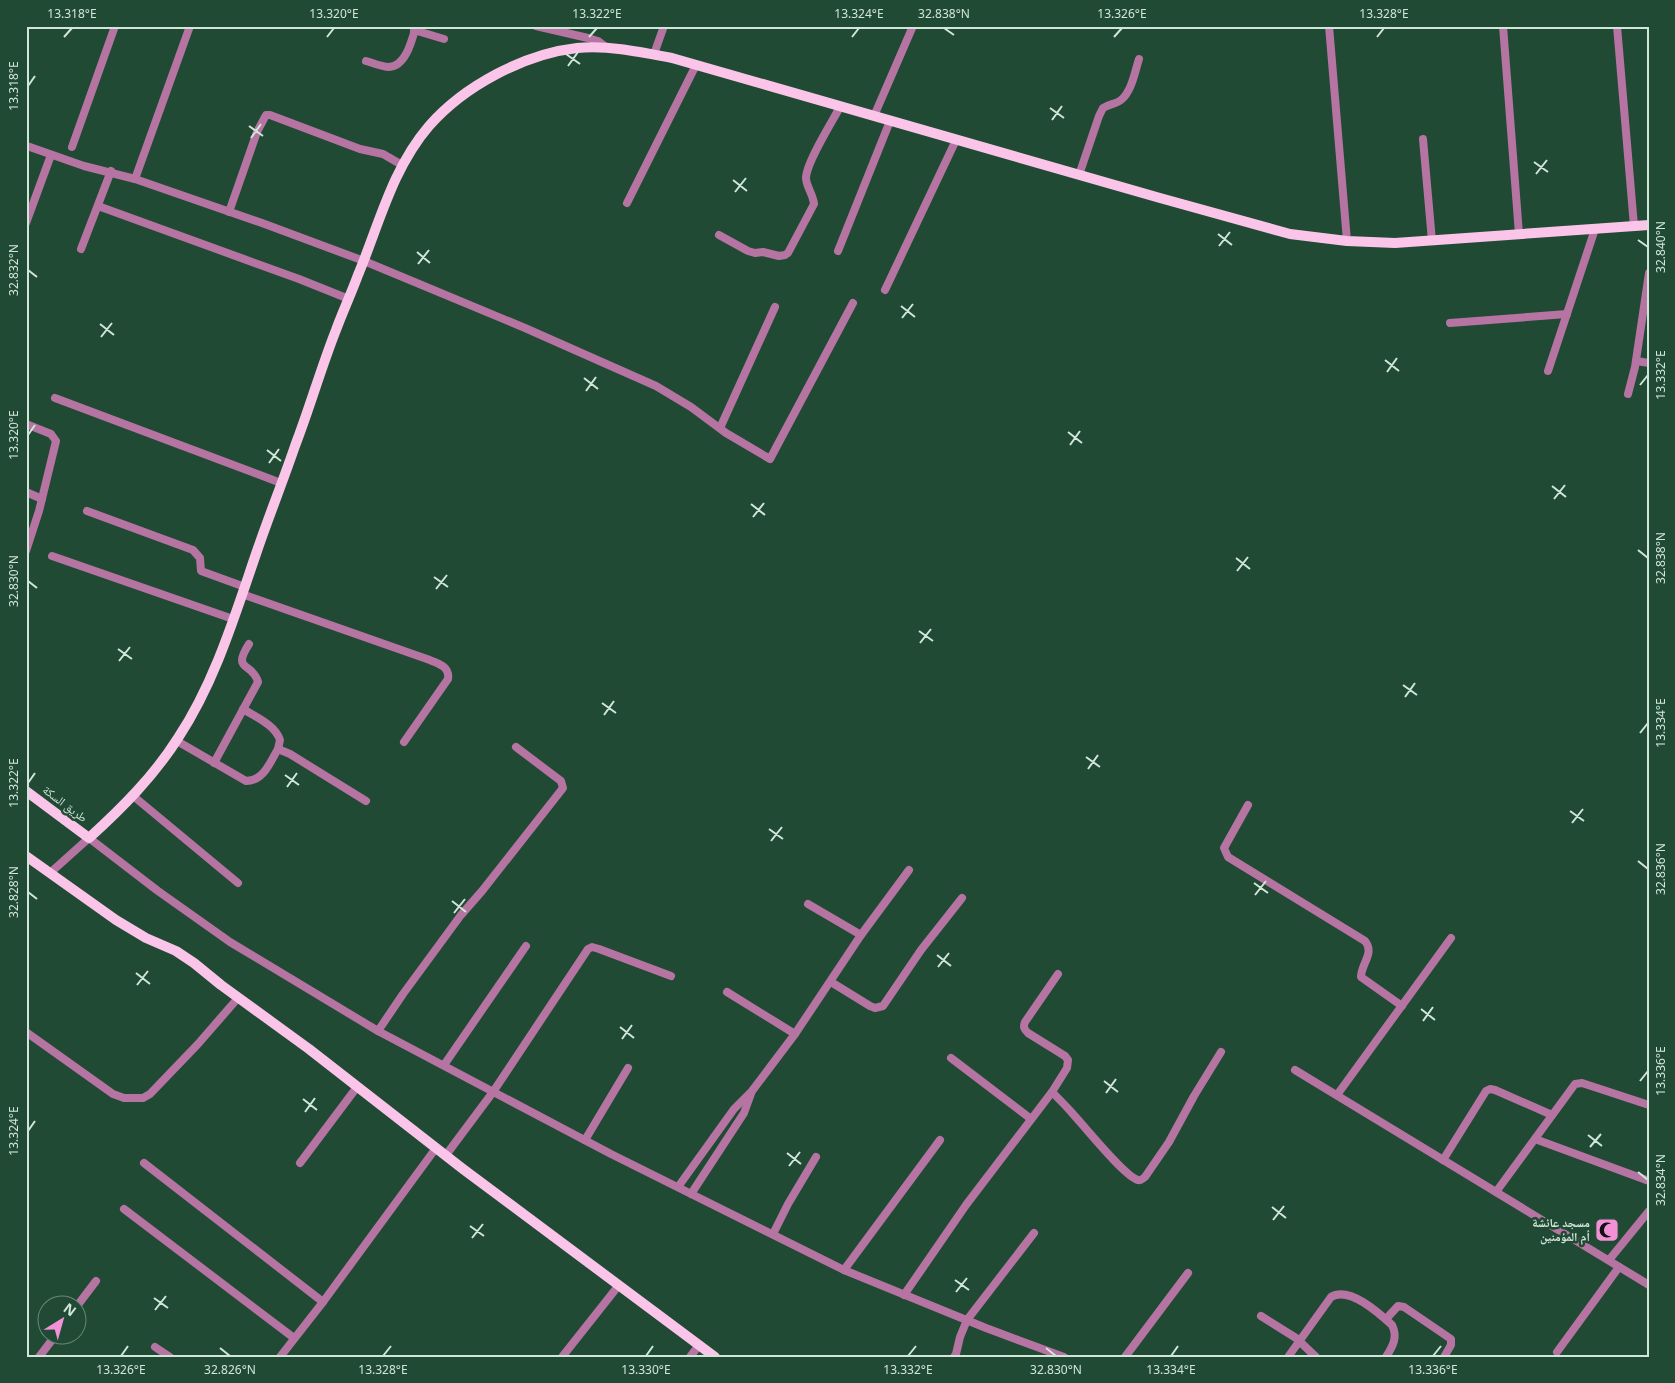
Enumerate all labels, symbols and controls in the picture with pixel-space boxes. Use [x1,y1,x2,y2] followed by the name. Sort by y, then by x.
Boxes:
[47,5,97,22] text: 13.318°E
[309,5,359,22] text: 13.320°E
[572,5,622,22] text: 13.322°E
[834,5,884,22] text: 13.324°E
[918,5,970,22] text: 32.838°N
[1097,5,1147,22] text: 13.326°E
[1359,5,1409,22] text: 13.328°E
[5,61,22,111] text: 13.318°E
[1652,221,1669,273] text: 32.840°N
[5,244,22,296] text: 32.832°N
[1652,350,1669,400] text: 13.332°E
[5,410,22,460] text: 13.320°E
[1652,532,1669,584] text: 32.838°N
[5,555,22,607] text: 32.830°N
[1652,698,1669,748] text: 13.334°E
[5,758,22,808] text: 13.322°E
[39,781,91,826] street label: طريق السكة
[1652,843,1669,895] text: 32.836°N
[5,866,22,918] text: 32.828°N
[1652,1046,1669,1096] text: 13.336°E
[5,1106,22,1156] text: 13.324°E
[1652,1154,1669,1206] text: 32.834°N
[1532,1214,1590,1245] place label: مسجد عائشة أم المؤمنين
[1594,1217,1620,1243] mosque icon: مسجد عائشة أم المؤمنين
[38,1296,88,1346] north arrow
[60,1298,80,1320] text: N
[96,1361,146,1378] text: 13.326°E
[204,1361,256,1378] text: 32.826°N
[358,1361,408,1378] text: 13.328°E
[621,1361,671,1378] text: 13.330°E
[883,1361,933,1378] text: 13.332°E
[1030,1361,1082,1378] text: 32.830°N
[1146,1361,1196,1378] text: 13.334°E
[1408,1361,1458,1378] text: 13.336°E

